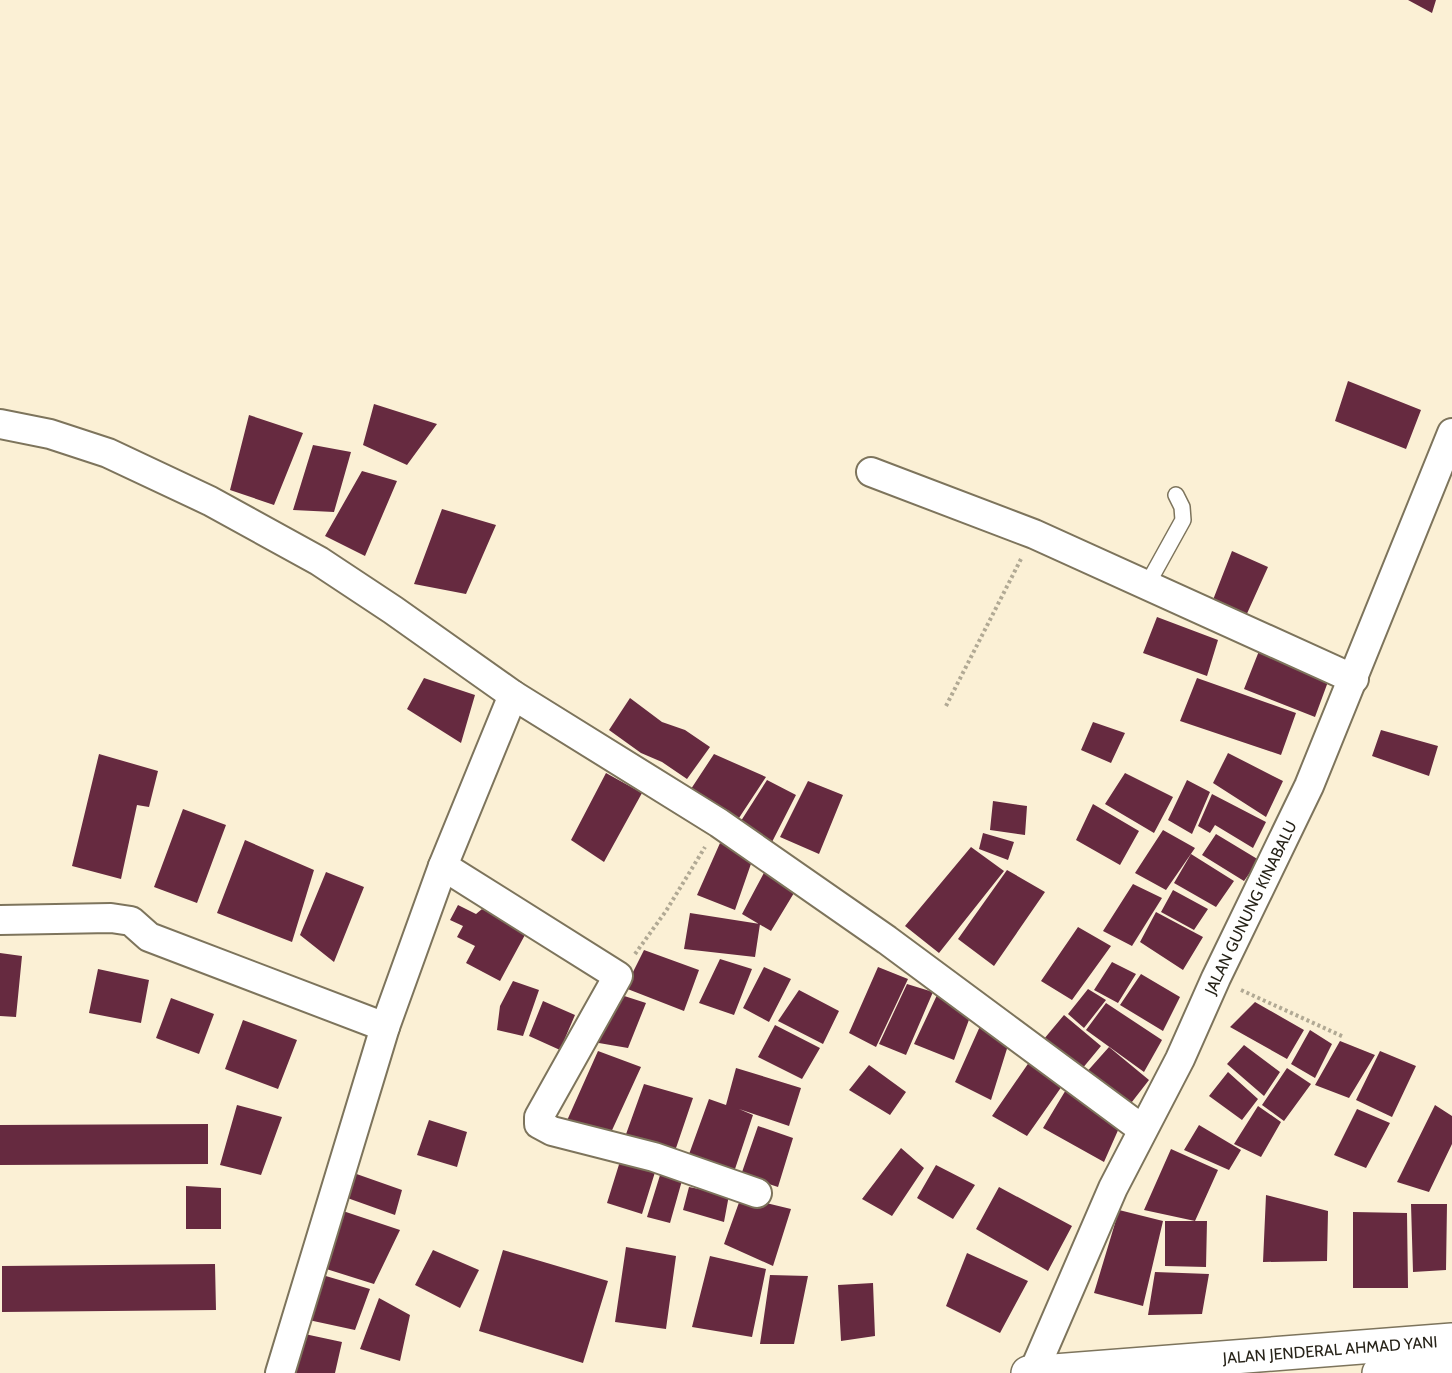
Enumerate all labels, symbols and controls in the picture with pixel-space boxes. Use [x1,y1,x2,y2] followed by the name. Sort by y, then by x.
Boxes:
[1201,818,1301,998] street label: JALAN GUNUNG KINABALU
[1221,1332,1438,1368] street label: JALAN JENDERAL AHMAD YANI

